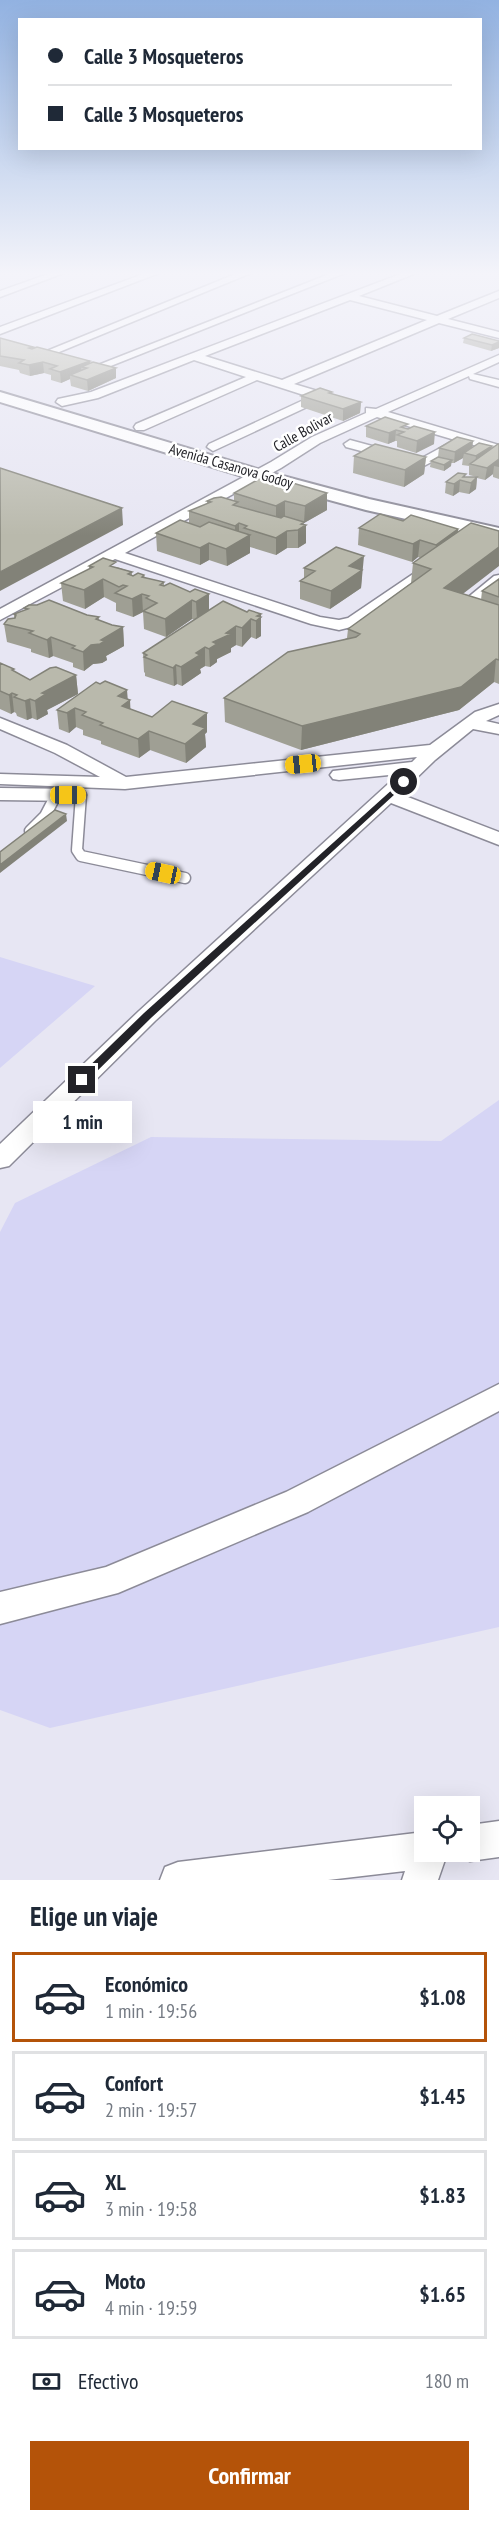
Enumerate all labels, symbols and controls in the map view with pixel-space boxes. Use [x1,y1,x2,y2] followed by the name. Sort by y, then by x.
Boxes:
[84,42,243,70] text: Calle 3 Mosqueteros
[84,100,243,128] text: Calle 3 Mosqueteros
[270,407,337,456] street label: Calle Bolivar
[167,439,296,492] street label: Avenida Casanova Godoy
[284,753,322,775] car
[390,768,417,795] route start
[50,786,86,804] car
[144,860,182,886] car
[68,1066,95,1093] route end
[32,1101,132,1143] callout: 1 min
[62,1109,103,1135] text: 1 min
[414,1796,480,1862] map controls
[414,1796,480,1862] button: locate
[30,1899,158,1933] text: Elige un viaje
[33,1970,87,2024] icon: car
[105,1970,188,1998] text: Económico
[419,1983,466,2011] text: $1.08
[105,1998,197,2024] text: 1 min · 19:56
[33,2069,87,2123] icon: car
[105,2069,163,2097] text: Confort
[419,2082,466,2110] text: $1.45
[105,2097,197,2123] text: 2 min · 19:57
[33,2168,87,2222] icon: car
[105,2168,126,2196] text: XL
[419,2181,466,2209] text: $1.83
[105,2196,197,2222] text: 3 min · 19:58
[33,2267,87,2321] icon: car
[105,2267,146,2295] text: Moto
[419,2280,466,2308] text: $1.65
[105,2295,197,2321] text: 4 min · 19:59
[30,2365,63,2398] icon: cash
[78,2367,139,2395] text: Efectivo
[425,2368,469,2394] text: 180 m
[30,2441,469,2510] button: Confirmar

